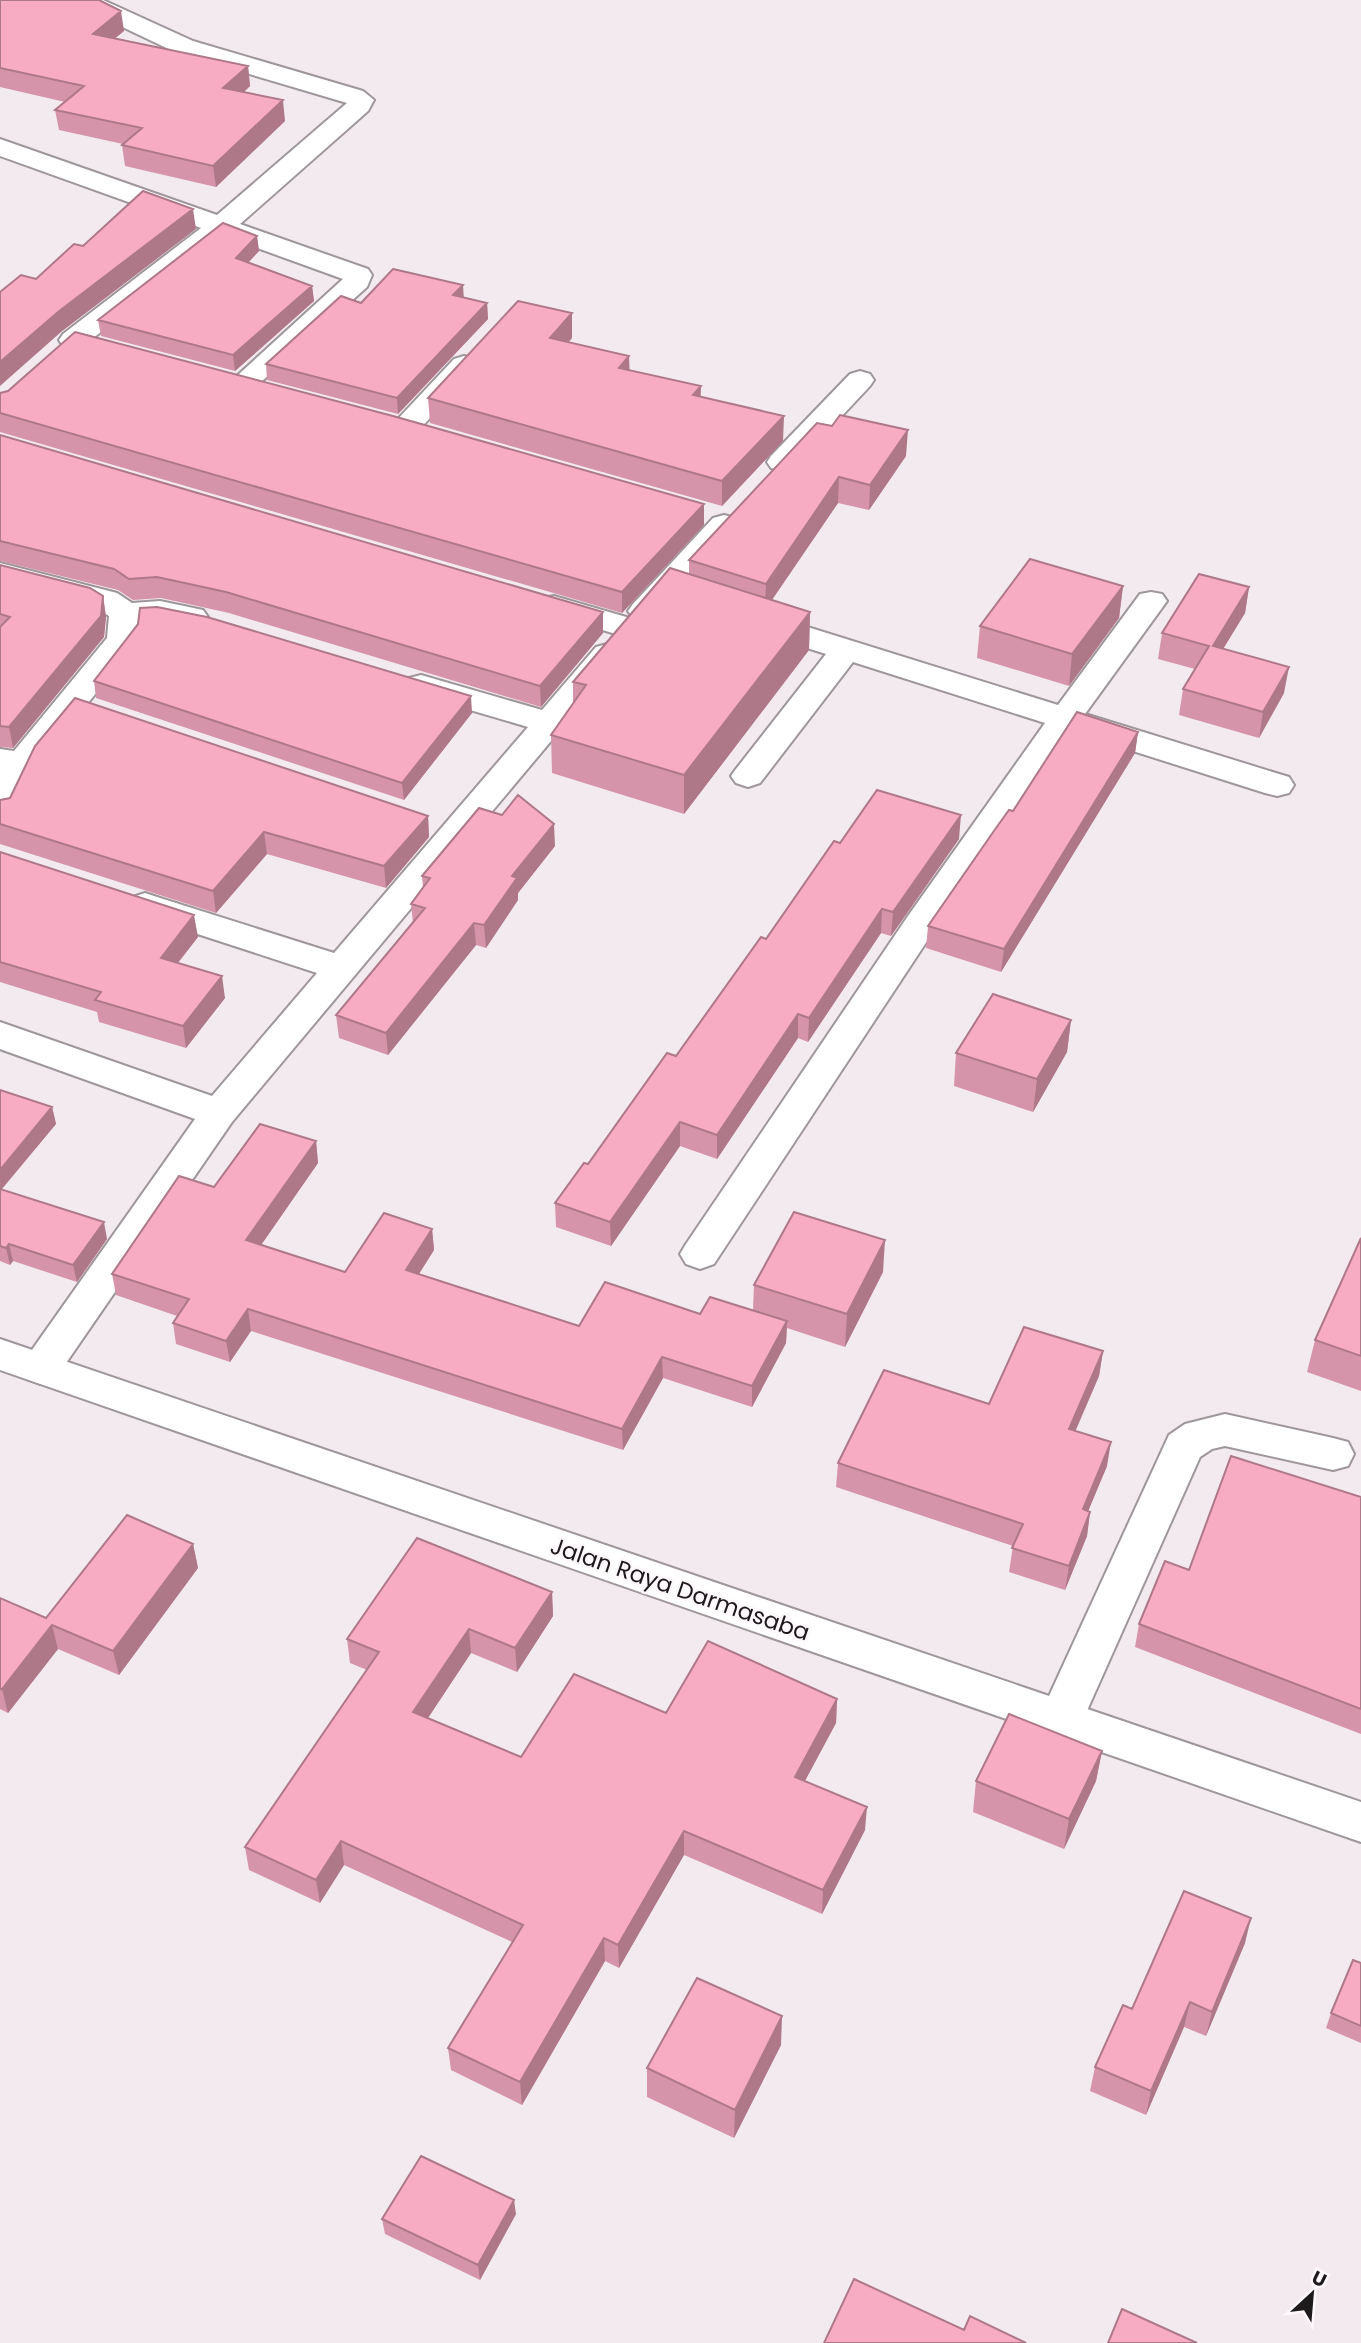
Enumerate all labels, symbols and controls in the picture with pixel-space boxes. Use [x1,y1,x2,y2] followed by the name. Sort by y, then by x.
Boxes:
[546,1530,814,1648] street label: Jalan Raya Darmasaba
[1277,2259,1347,2329] north arrow
[1307,2264,1331,2294] text: U

